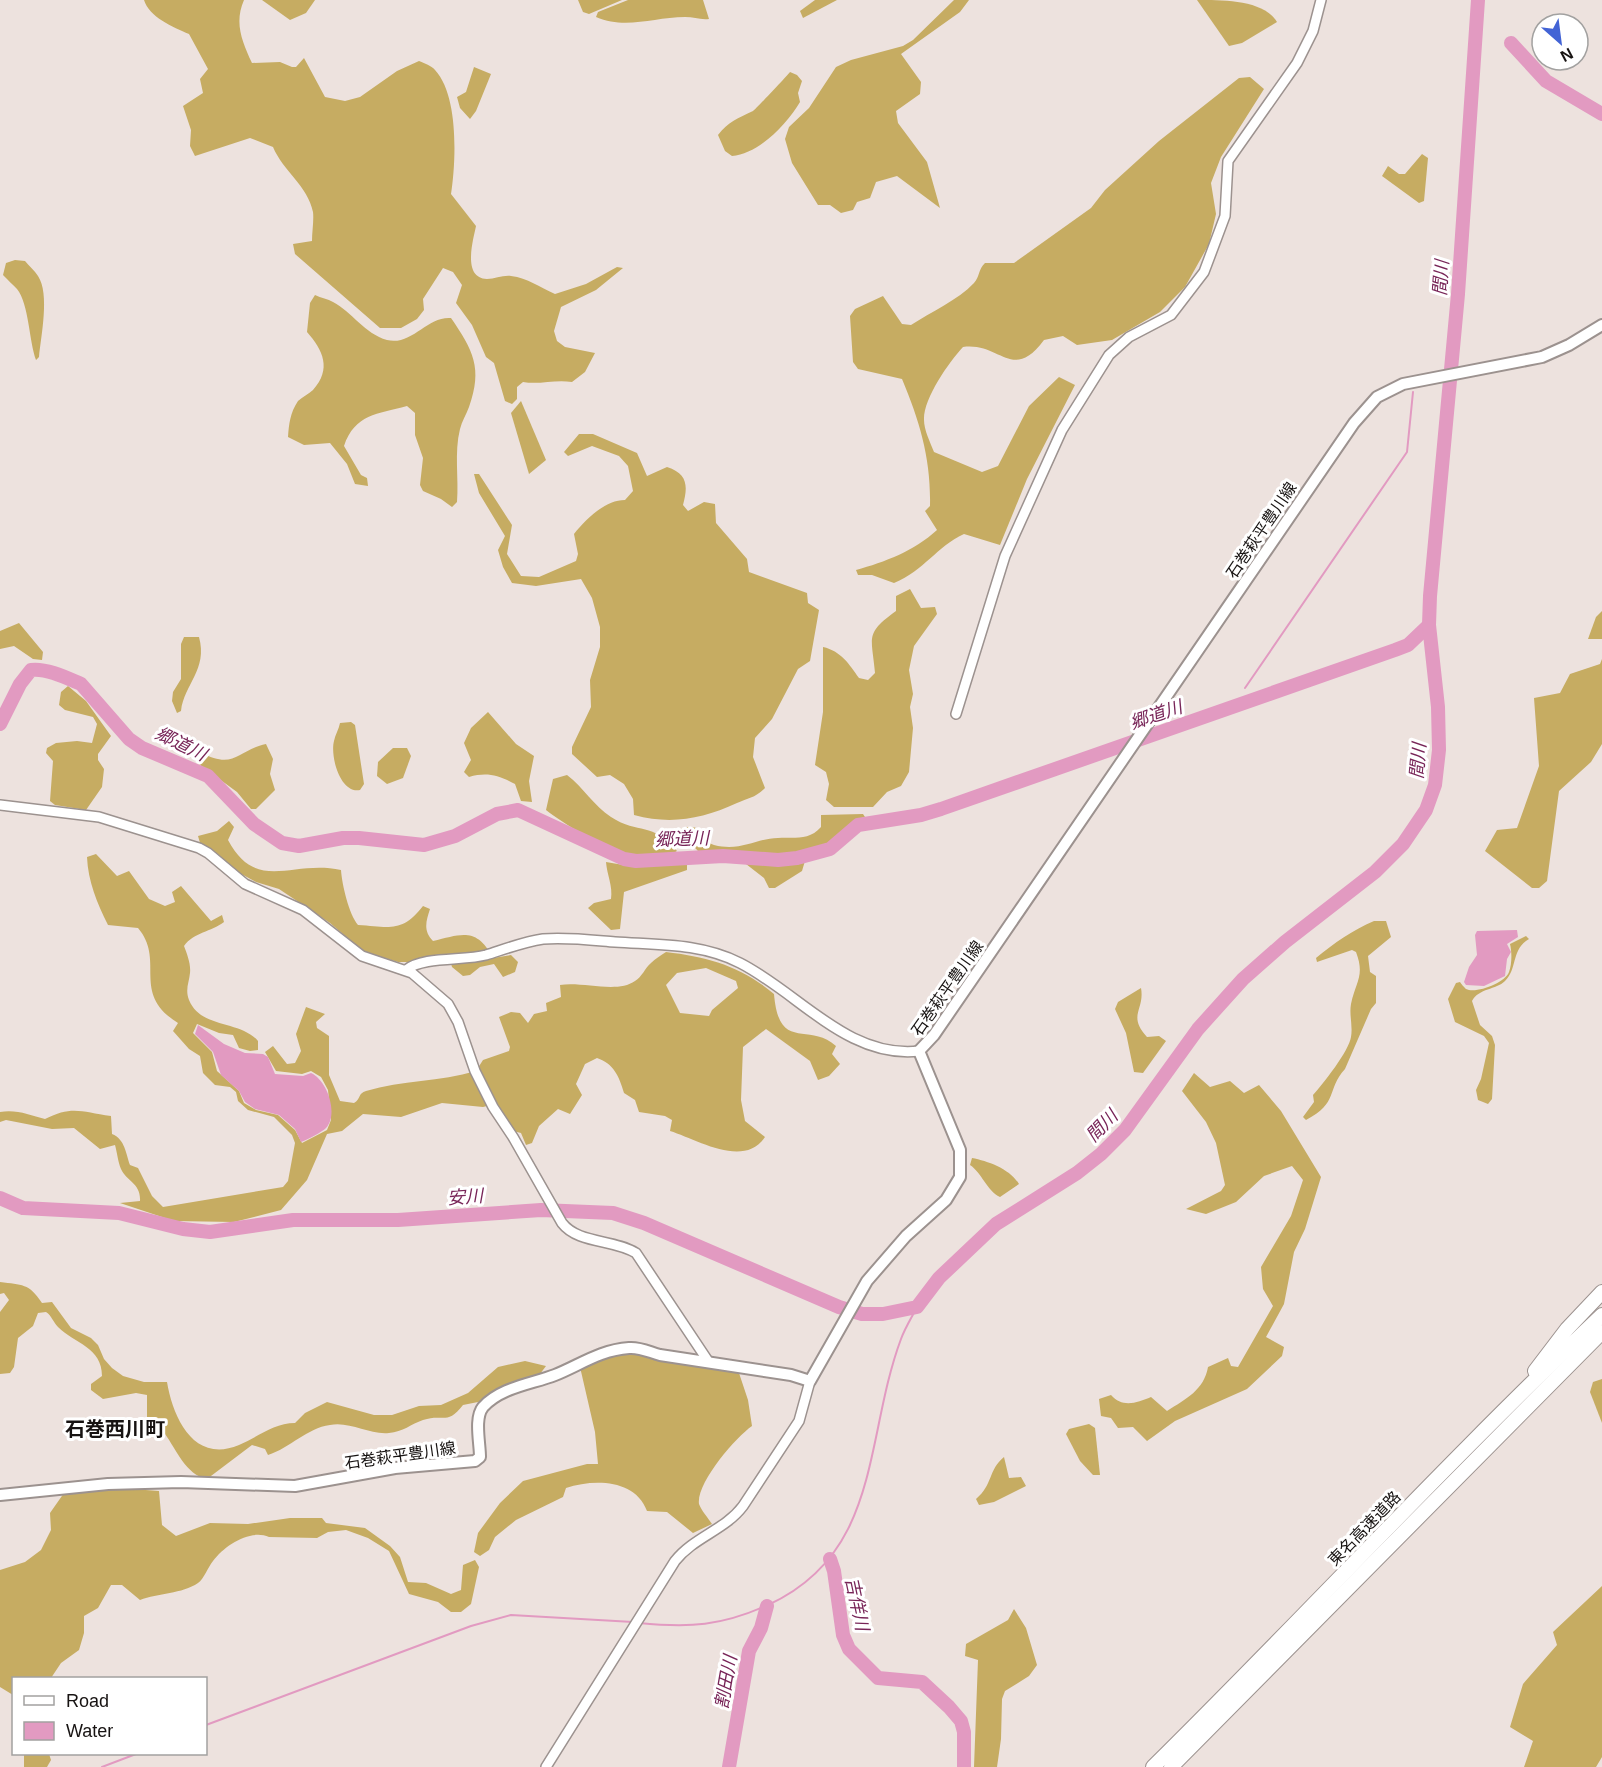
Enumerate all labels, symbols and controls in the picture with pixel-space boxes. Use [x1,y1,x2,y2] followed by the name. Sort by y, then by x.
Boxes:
[1530,12,1590,72] north arrow
[1558,45,1576,65] text: N
[1430,257,1452,297] water label: 間川
[1223,479,1300,581] street label: 石巻萩平豊川線
[1127,696,1187,733] water label: 郷道川
[152,723,211,766] water label: 郷道川
[1406,740,1430,780] water label: 間川
[655,828,711,850] water label: 郷道川
[908,938,986,1039] street label: 石巻萩平豊川線
[1082,1105,1123,1146] water label: 間川
[446,1186,486,1208] water label: 安川
[65,1418,165,1440] district label: 石巻西川町
[343,1439,457,1472] street label: 石巻萩平豊川線
[1325,1488,1404,1569] street label: 東名高速道路
[842,1576,873,1634] water label: 吉佯川
[711,1652,741,1710] water label: 割田川
[12,1677,207,1755] legend
[66,1691,109,1711] text: Road
[66,1721,113,1741] text: Water

